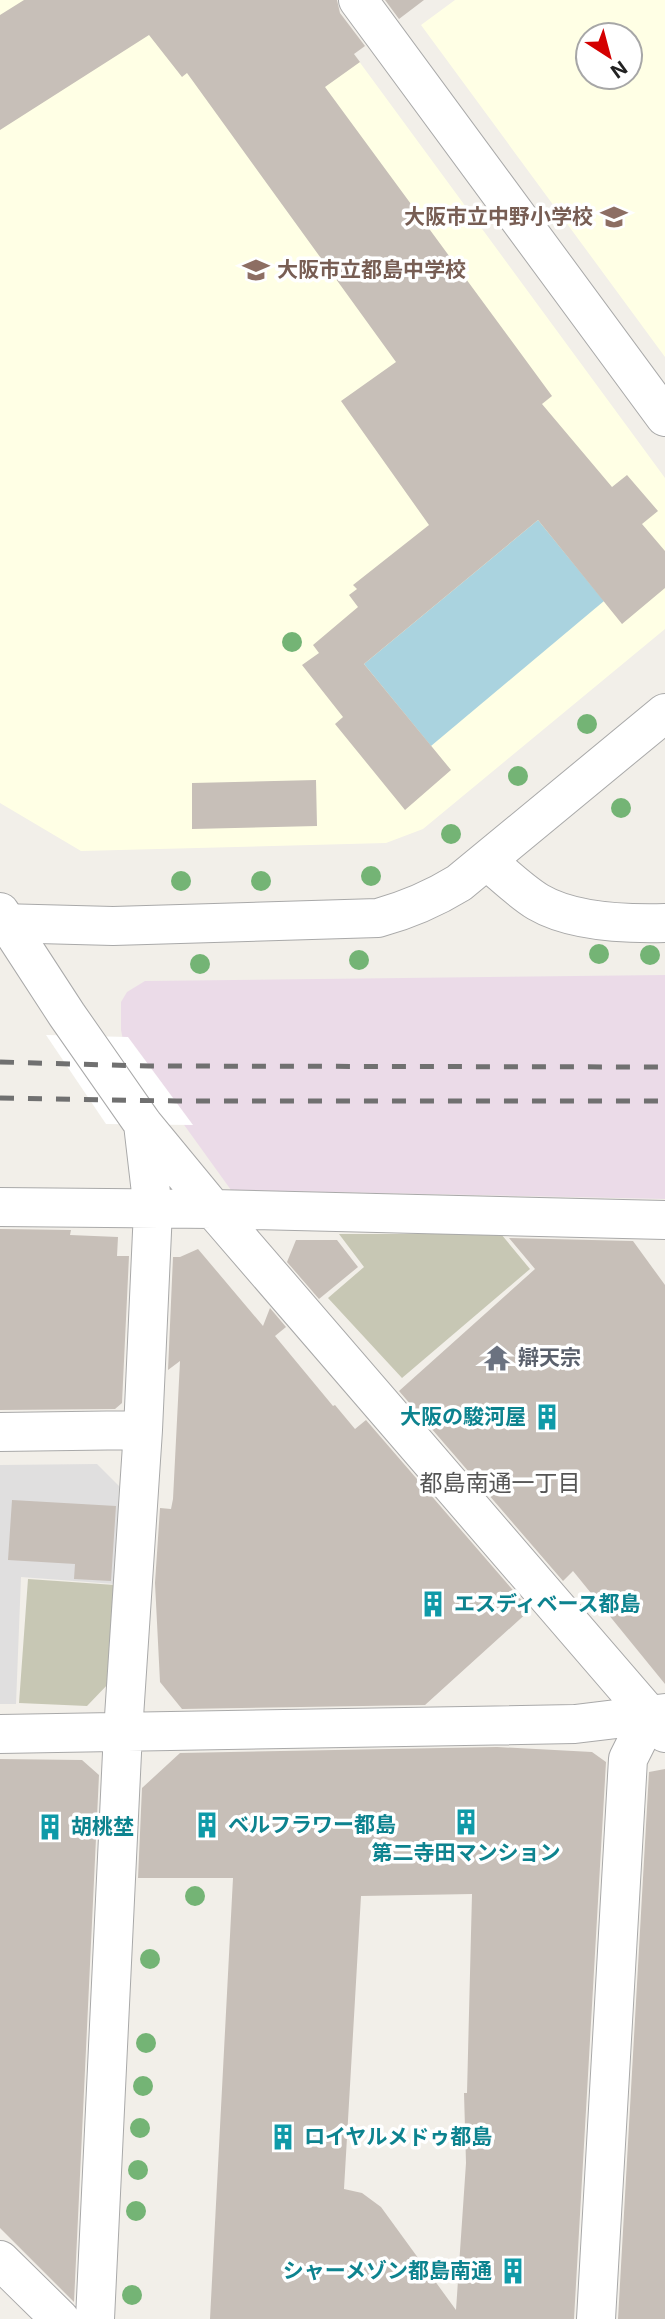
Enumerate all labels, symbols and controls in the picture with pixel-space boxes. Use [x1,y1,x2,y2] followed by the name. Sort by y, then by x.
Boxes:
[574,21,644,91] north arrow
[606,56,631,83] text: N
[599,202,629,232] school or university icon: 大阪市立中野小学校
[404,204,593,229] place label: 大阪市立中野小学校
[241,255,271,285] school or university icon: 大阪市立都島中学校
[277,257,466,282] place label: 大阪市立都島中学校
[482,1343,512,1373] temple icon: 辯天宗
[518,1345,581,1370] place label: 辯天宗
[532,1402,562,1432] building icon: 大阪の駿河屋
[400,1404,526,1429] place label: 大阪の駿河屋
[420,1469,581,1497] district label: 都島南通一丁目
[418,1589,448,1619] building icon: エスディベース都島
[454,1591,640,1616] place label: エスディベース都島
[451,1807,481,1837] building icon: 第二寺田マンション
[192,1810,222,1840] building icon: ベルフラワー都島
[35,1812,65,1842] building icon: 胡桃埜
[228,1812,396,1837] place label: ベルフラワー都島
[71,1814,134,1839] place label: 胡桃埜
[372,1840,561,1865] place label: 第二寺田マンション
[268,2122,298,2152] building icon: ロイヤルメドゥ都島
[304,2124,492,2149] place label: ロイヤルメドゥ都島
[498,2256,528,2286] building icon: シャーメゾン都島南通
[283,2258,492,2283] place label: シャーメゾン都島南通

